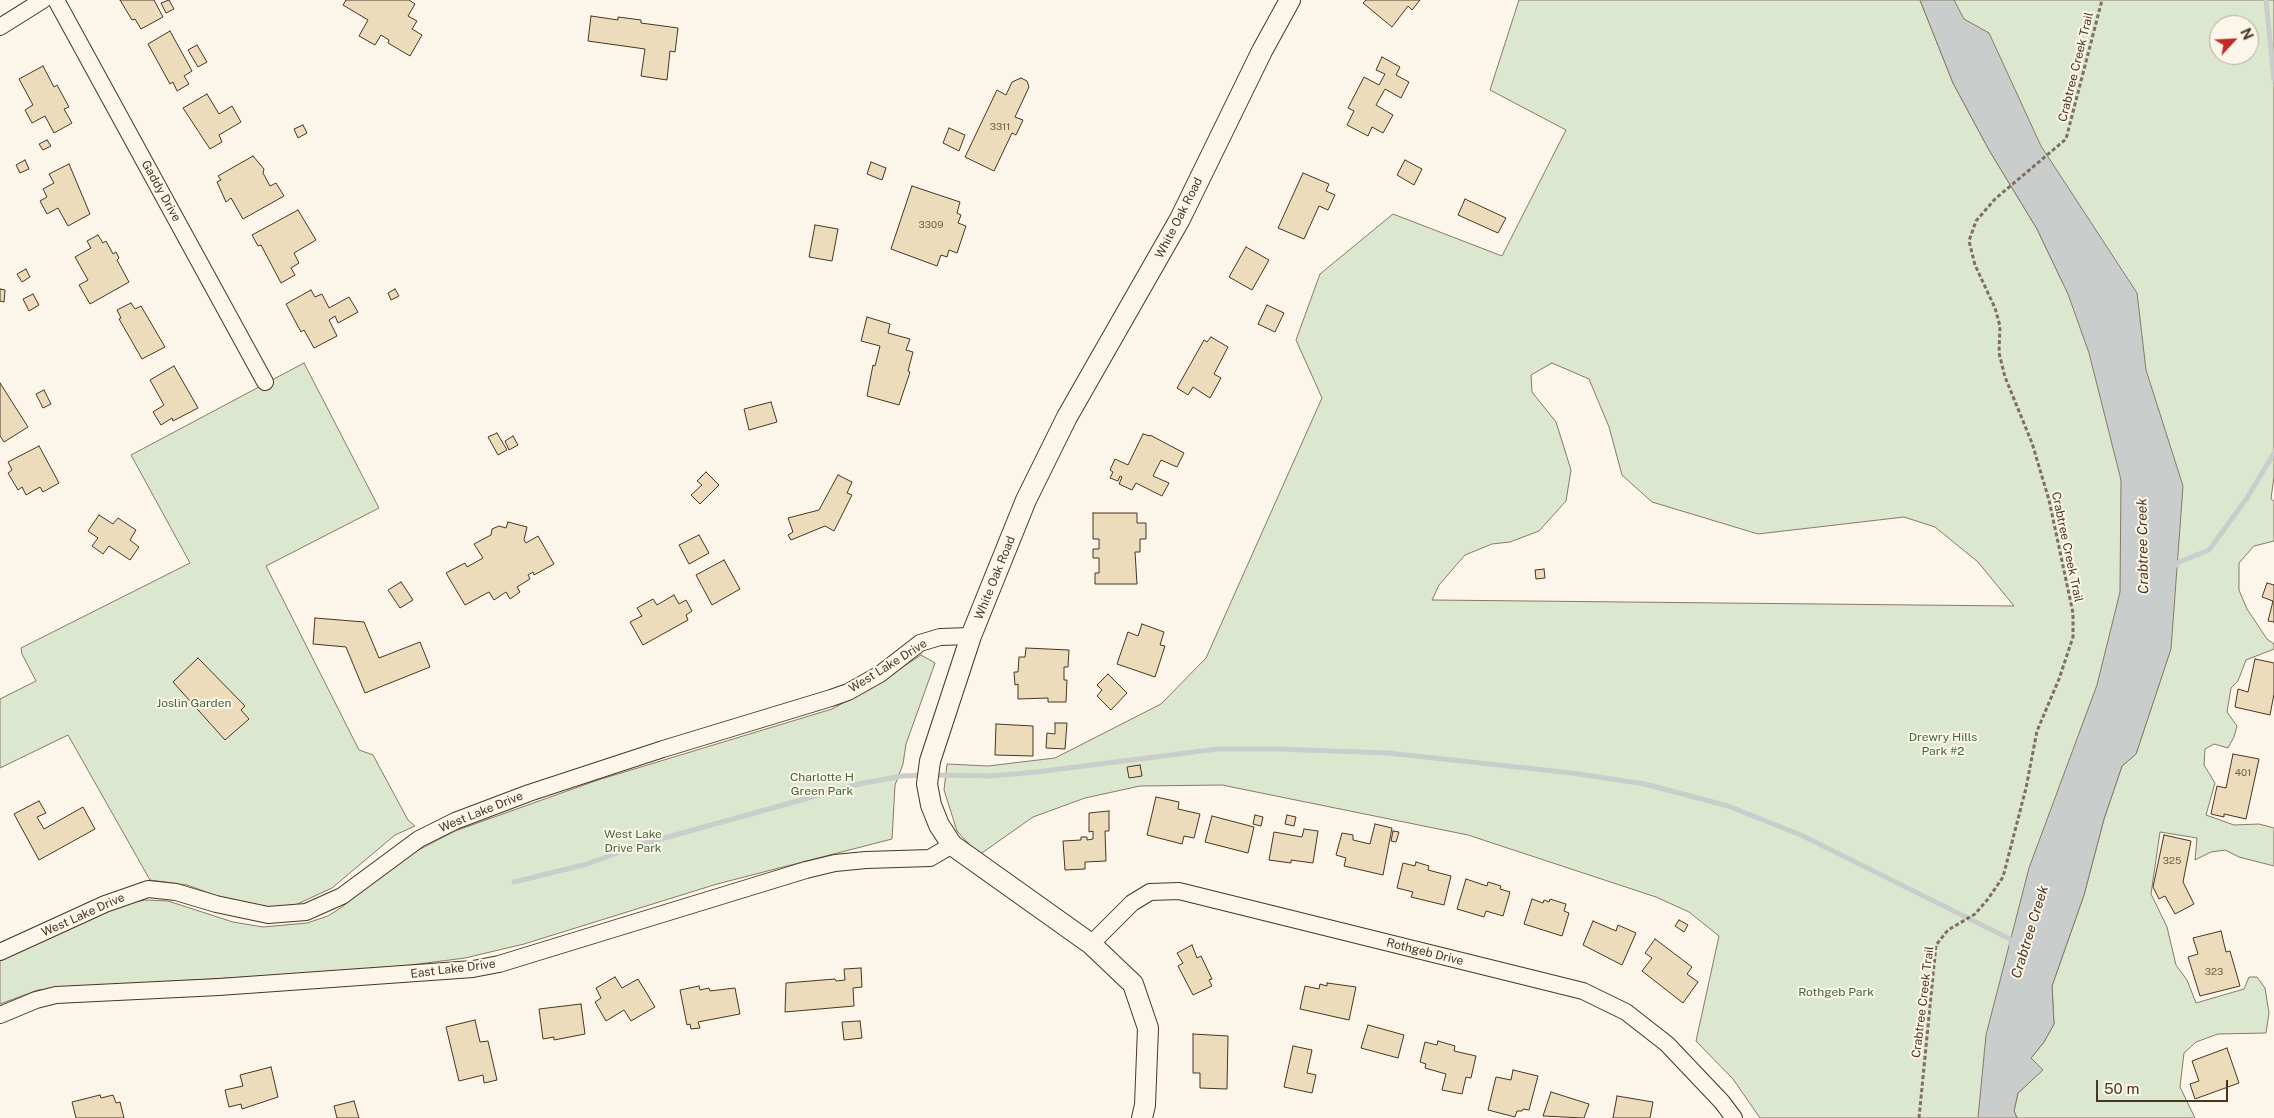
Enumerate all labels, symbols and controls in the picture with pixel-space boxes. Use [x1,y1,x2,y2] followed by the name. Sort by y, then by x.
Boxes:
[2055,11,2097,123] street label: Crabtree Creek Trail
[2209,15,2259,65] north arrow
[2237,26,2256,42] text: N
[990,121,1010,133] house number: 3311
[138,158,184,224] street label: Gaddy Drive
[1152,175,1206,261] street label: White Oak Road
[919,219,943,231] house number: 3309
[2048,490,2086,604] street label: Crabtree Creek Trail
[2134,498,2152,594] water label: Crabtree Creek
[972,534,1018,622] street label: White Oak Road
[846,636,930,696] street label: West Lake Drive
[157,696,231,710] park label: Joslin Garden
[1909,730,1977,758] park label: Drewry Hills Park #2
[2235,767,2251,779] house number: 401
[790,770,854,798] park label: Charlotte H Green Park
[437,789,525,835] street label: West Lake Drive
[604,827,662,855] park label: West Lake Drive Park
[2163,855,2181,867] house number: 325
[2008,884,2052,980] water label: Crabtree Creek
[39,890,127,940] street label: West Lake Drive
[1385,935,1465,969] street label: Rothgeb Drive
[1909,945,1937,1059] street label: Crabtree Creek Trail
[410,957,496,981] street label: East Lake Drive
[2205,966,2223,978] house number: 323
[1798,985,1874,999] park label: Rothgeb Park
[2099,1070,2232,1102] scale bar
[2104,1080,2139,1097] text: 50 m

